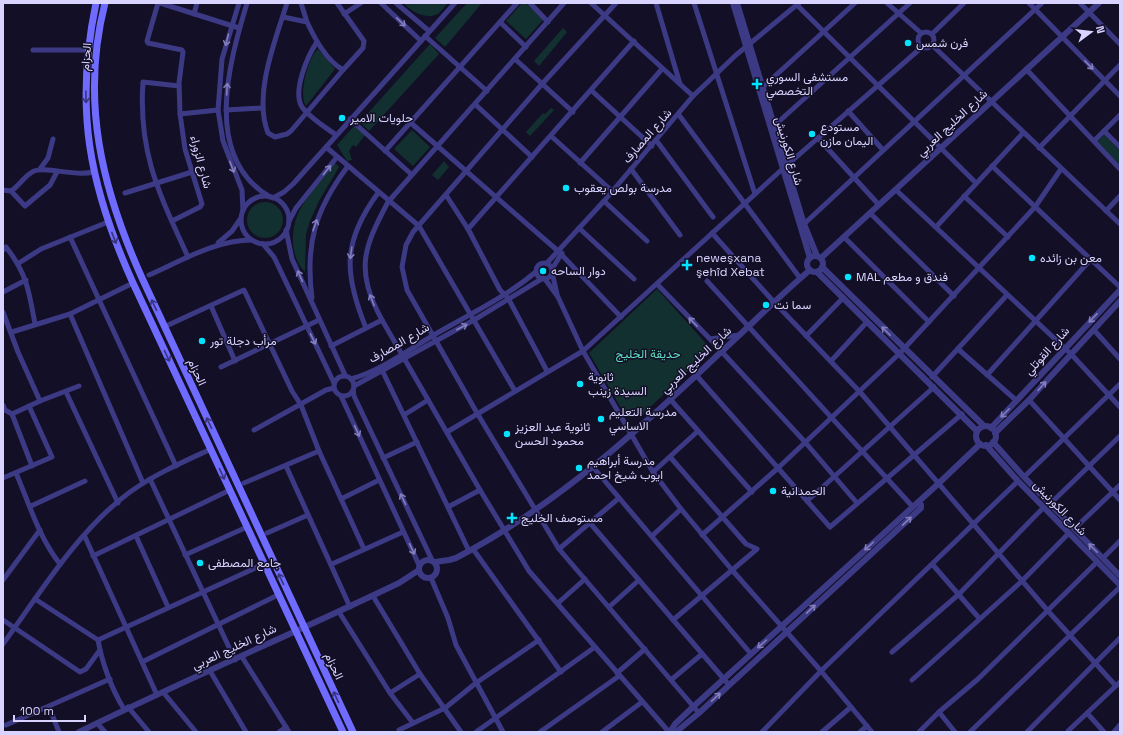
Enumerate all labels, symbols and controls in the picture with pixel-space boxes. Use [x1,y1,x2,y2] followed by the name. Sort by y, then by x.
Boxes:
[1071,12,1111,52] north arrow
[396,17,406,27] one-way arrow
[1093,24,1108,35] text: N
[223,33,230,46] one-way arrow
[916,35,968,51] place label: فرن شمس
[903,38,913,48] marker: فرن شمس
[77,42,95,72] street label: الحزام
[1084,60,1094,70] one-way arrow
[766,69,848,101] place label: مستشفى السوري التخصصي
[751,78,763,90] marker: مستشفى السوري التخصصي
[223,83,231,96] one-way arrow
[913,86,992,162] street label: شارع الخليج العربي
[82,90,90,103] one-way arrow
[619,105,676,167] street label: شارع المصارف
[349,110,413,126] place label: حلويات الامير
[337,113,347,123] marker: حلويات الامير
[770,115,807,188] street label: شارع الكورنيش
[820,119,873,149] place label: مستودع اليمان مازن
[807,129,817,139] marker: مستودع اليمان مازن
[185,134,216,190] street label: شارع الزوراء
[229,161,237,173] one-way arrow
[323,164,332,175] one-way arrow
[574,180,672,196] place label: مدرسة بولص يعقوب
[561,183,571,193] marker: مدرسة بولص يعقوب
[312,220,320,232] one-way arrow
[110,231,118,243] one-way arrow
[347,246,355,259] one-way arrow
[696,250,765,280] place label: neweşxana şehîd Xebat
[1040,250,1102,266] place label: معن بن زائده
[1027,253,1037,263] marker: معن بن زائده
[681,259,693,271] marker: neweşxana şehîd Xebat
[551,263,606,279] place label: دوار الساحه
[538,266,548,276] marker: دوار الساحه
[856,269,948,285] place label: MAL فندق و مطعم
[296,271,303,283] one-way arrow
[843,272,853,282] marker: MAL فندق و مطعم
[368,295,376,307] one-way arrow
[774,297,811,313] place label: سما نت
[150,299,157,311] one-way arrow
[761,300,771,310] marker: سما نت
[1089,313,1098,323] one-way arrow
[689,317,698,327] one-way arrow
[366,319,433,368] street label: شارع المصارف
[455,322,467,330] one-way arrow
[657,323,736,399] street label: شارع الخليج العربي
[1021,323,1075,380] street label: شارع القوتلي
[881,326,891,336] one-way arrow
[209,333,277,349] place label: مرأب دجلة تور
[310,333,317,345] one-way arrow
[197,336,207,346] marker: مرأب دجلة تور
[616,346,680,363] park label: حديقة الخليج
[164,350,171,362] one-way arrow
[184,356,210,388] street label: الحزام
[588,369,647,399] place label: ثانوية السيدة زينب
[575,379,585,389] marker: ثانوية السيدة زينب
[1037,381,1046,391] one-way arrow
[609,404,677,436] place label: مدرسة التعليم الاساسي
[1000,408,1010,418] one-way arrow
[596,414,606,424] marker: مدرسة التعليم الاساسي
[205,417,212,429] one-way arrow
[514,419,590,449] place label: ثانوية عبد العزيز محمود الحسن
[354,425,361,437] one-way arrow
[502,429,512,439] marker: ثانوية عبد العزيز محمود الحسن
[587,453,663,484] place label: مدرسة أبراهيم ايوب شيخ احمد
[574,463,584,473] marker: مدرسة أبراهيم ايوب شيخ احمد
[219,467,226,479] one-way arrow
[1029,477,1090,540] street label: شارع الكورنيش
[781,483,825,499] place label: الحمدانية
[768,486,778,496] marker: الحمدانية
[399,494,406,506] one-way arrow
[521,510,603,527] place label: مستوصف الخليج
[506,512,518,524] marker: مستوصف الخليج
[901,517,911,526] one-way arrow
[864,542,874,551] one-way arrow
[409,543,416,555] one-way arrow
[1088,543,1098,553] one-way arrow
[208,555,281,572] place label: جامع المصطفى
[195,558,205,568] marker: جامع المصطفى
[277,573,284,585] one-way arrow
[806,605,816,614] one-way arrow
[189,620,280,675] street label: شارع الخليج العربي
[757,639,768,648] one-way arrow
[321,650,347,682] street label: الحزام
[332,691,339,703] one-way arrow
[710,693,721,702] one-way arrow
[14,697,85,723] scale bar
[20,703,54,719] text: 100 m

